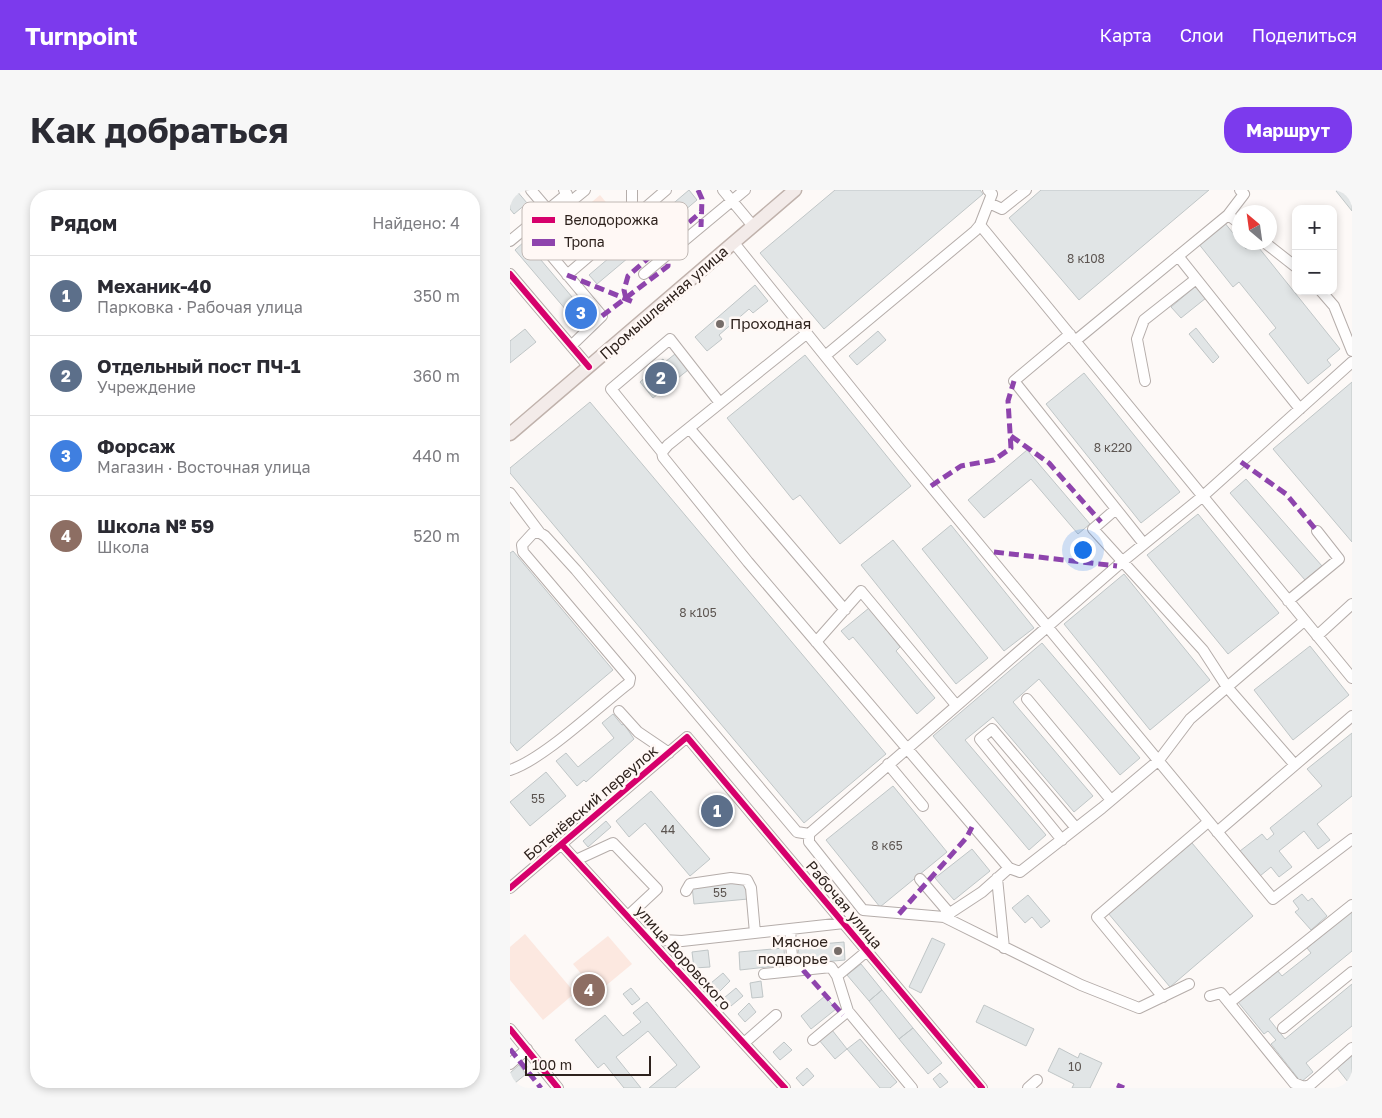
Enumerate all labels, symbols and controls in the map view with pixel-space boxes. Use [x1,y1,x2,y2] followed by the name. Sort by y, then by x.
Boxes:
[25,21,138,50] text: Turnpoint
[1100,24,1152,46] text: Карта
[1180,24,1224,46] text: Слои
[1252,24,1357,46] text: Поделиться
[1224,107,1352,153] button: Маршрут
[30,109,288,151] text: Как добраться
[522,202,688,260] legend
[1232,205,1277,250] north arrow
[1292,205,1337,295] map controls
[1292,205,1337,250] button: +
[50,210,117,236] text: Рядом
[564,211,658,228] text: Велодорожка
[372,213,460,233] text: Найдено: 4
[564,233,605,250] text: Тропа
[596,242,731,363] street label: Промышленная улица
[1292,250,1337,295] button: −
[1067,251,1105,266] house number: 8 к108
[97,274,212,297] text: Механик-40
[62,286,70,306] text: 1
[413,286,460,306] text: 350 m
[565,294,597,332] pin: 3
[97,297,303,317] text: Парковка · Рабочая улица
[730,314,811,332] place label: Проходная
[714,318,726,330] marker: Проходная
[97,354,300,377] text: Отдельный пост ПЧ-1
[645,359,677,397] pin: 2
[61,366,71,386] text: 2
[413,366,460,386] text: 360 m
[97,377,196,397] text: Учреждение
[97,434,175,457] text: Форсаж
[1094,440,1132,455] house number: 8 к220
[61,446,71,466] text: 3
[412,446,460,466] text: 440 m
[97,457,311,477] text: Магазин · Восточная улица
[97,514,214,537] text: Школа № 59
[61,526,71,546] text: 4
[413,526,460,546] text: 520 m
[97,537,149,557] text: Школа
[1070,537,1096,563] your location
[679,605,717,620] house number: 8 к105
[520,741,661,864] street label: Ботенёвский переулок
[531,791,545,806] house number: 55
[701,792,733,830] pin: 1
[661,822,675,837] house number: 44
[871,838,903,853] house number: 8 к65
[803,857,887,952] street label: Рабочая улица
[713,885,727,900] house number: 55
[632,901,735,1013] street label: улица Воровского
[758,932,828,967] place label: Мясное подворье
[832,945,844,957] marker: Мясное подворье
[573,971,605,1009] pin: 4
[525,1053,651,1076] scale bar
[532,1056,572,1073] text: 100 m
[1068,1059,1082,1074] house number: 10

